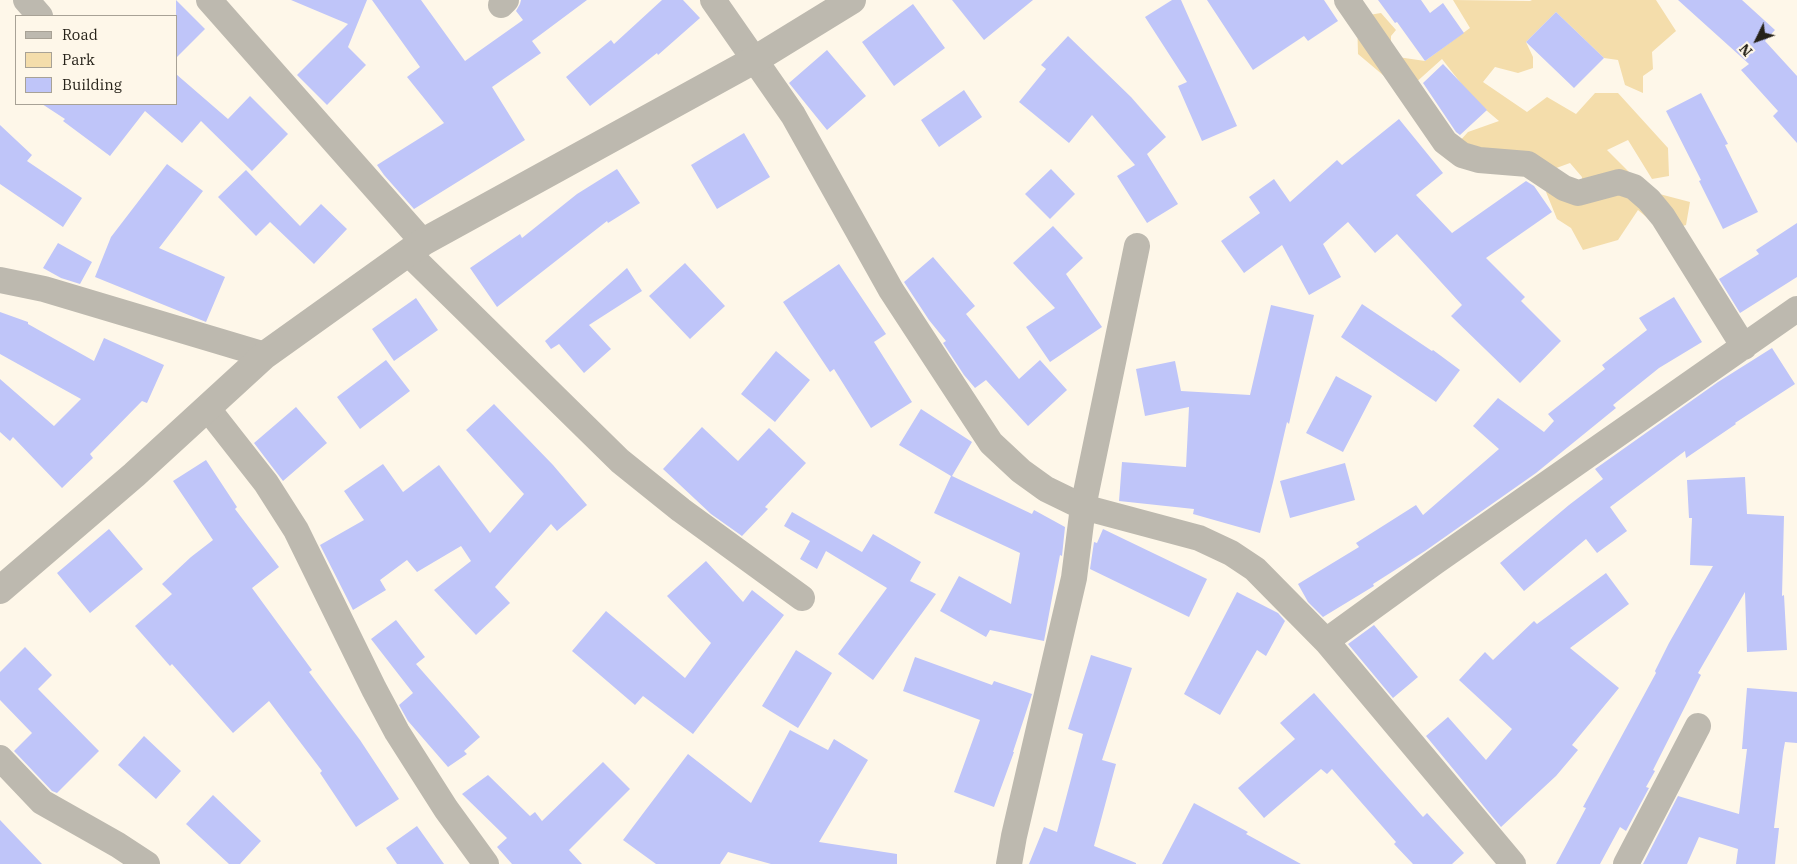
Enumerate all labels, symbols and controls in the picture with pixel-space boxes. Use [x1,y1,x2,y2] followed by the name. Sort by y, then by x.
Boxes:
[15,15,178,105] legend
[1732,15,1782,65] north arrow
[62,25,98,44] text: Road
[1735,40,1756,60] text: N
[62,50,95,69] text: Park
[62,75,122,94] text: Building

